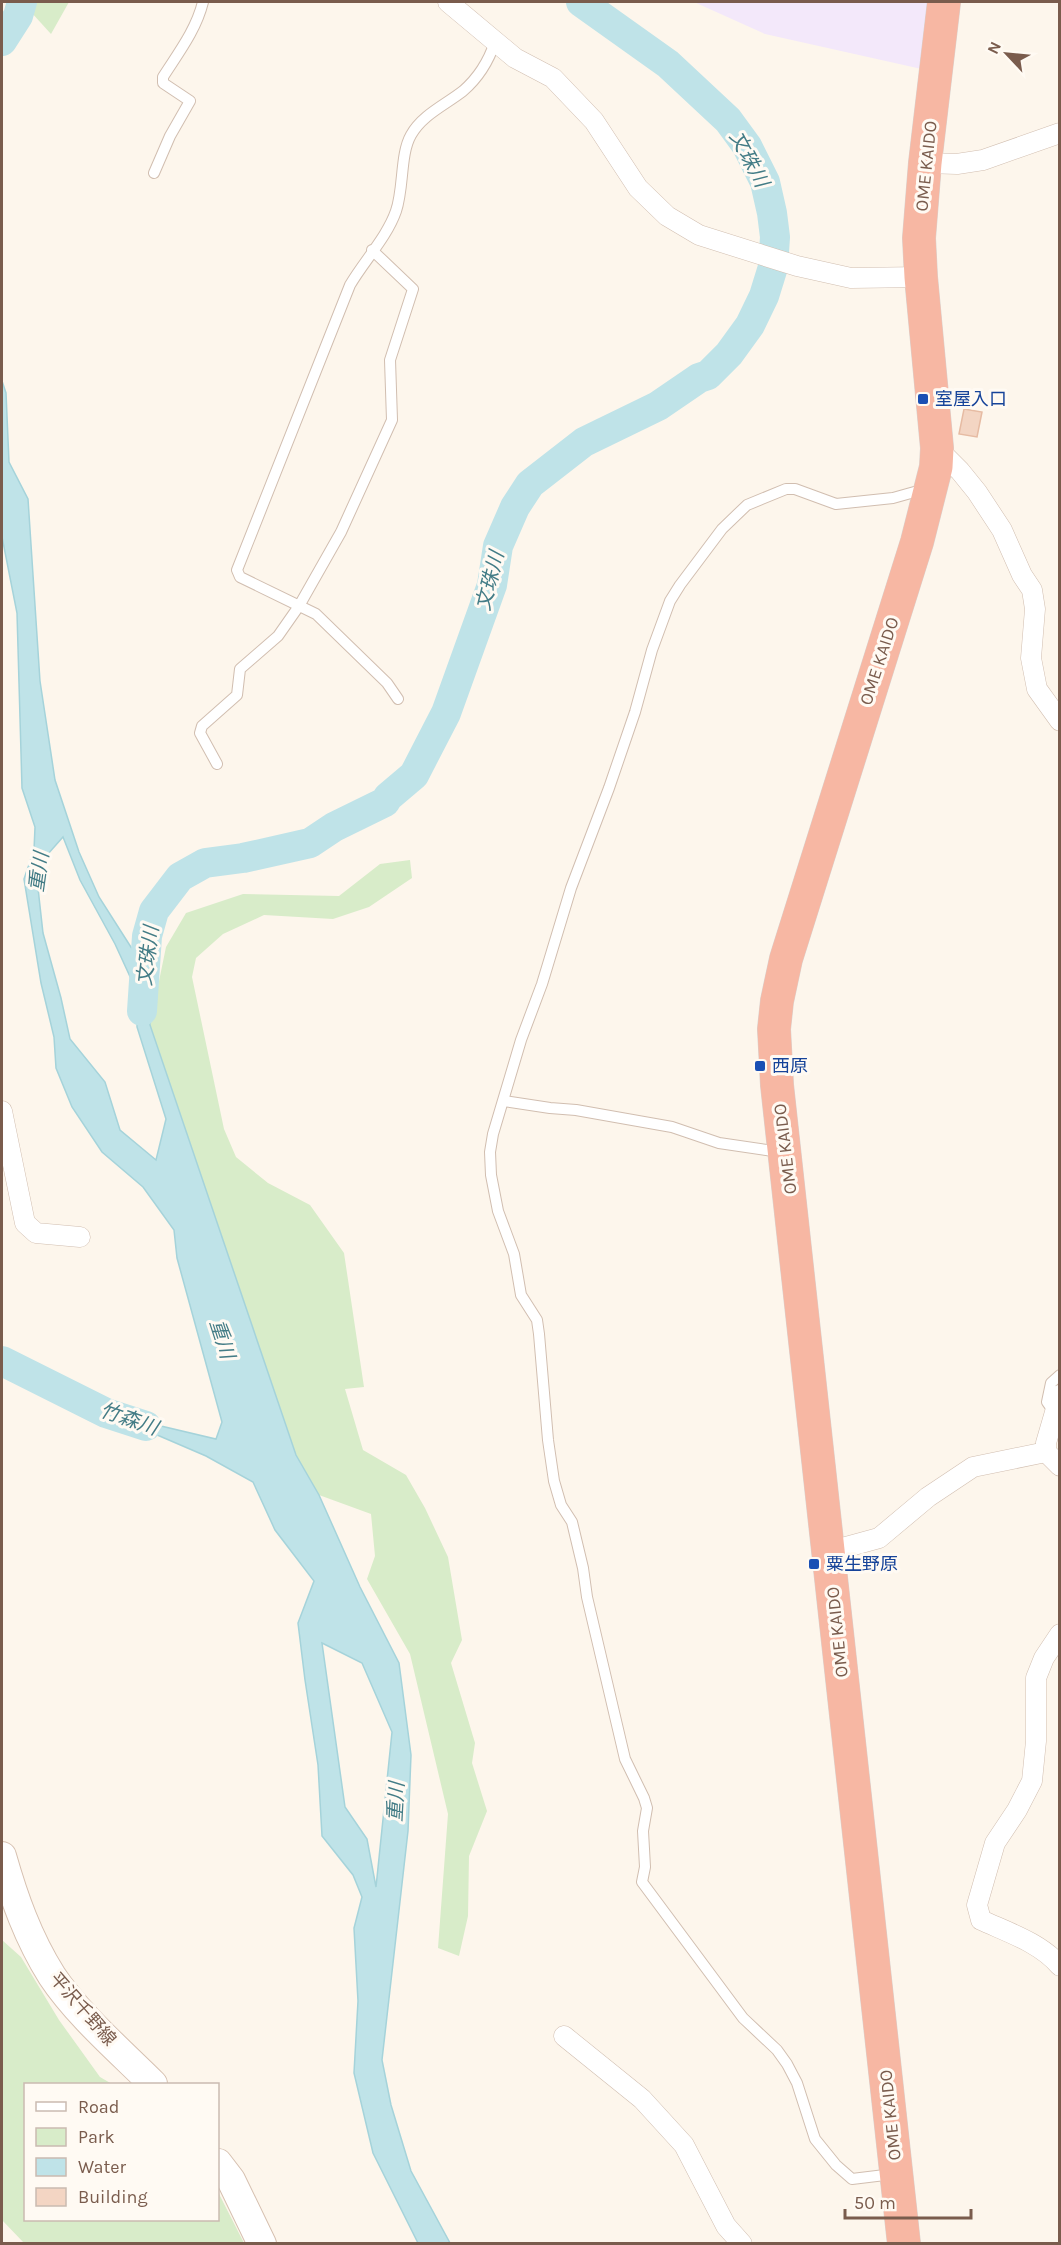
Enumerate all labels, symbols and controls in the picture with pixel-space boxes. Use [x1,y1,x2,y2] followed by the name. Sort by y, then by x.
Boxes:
[977,24,1037,84] north arrow
[983,38,1005,57] text: N
[910,120,942,212] street label: OME KAIDO
[725,127,774,193] water label: 文珠川
[935,388,1007,410] place label: 室屋入口
[916,392,930,406] marker: 室屋入口
[472,547,509,613] water label: 文珠川
[854,614,904,708] street label: OME KAIDO
[25,849,53,893] water label: 重川
[133,923,163,987] water label: 文珠川
[772,1055,808,1077] place label: 西原
[753,1059,767,1073] marker: 西原
[769,1102,801,1196] street label: OME KAIDO
[205,1316,240,1363] water label: 重川
[97,1398,163,1440] water label: 竹森川
[826,1553,898,1575] place label: 粟生野原
[807,1557,821,1571] marker: 粟生野原
[821,1586,853,1678] street label: OME KAIDO
[383,1779,409,1823] water label: 重川
[45,1968,121,2050] street label: 平沢千野線
[874,2069,906,2161] street label: OME KAIDO
[24,2083,219,2221] legend
[78,2096,119,2118] text: Road
[78,2126,115,2148] text: Park
[78,2156,126,2178] text: Water
[845,2182,971,2220] scale bar
[78,2186,148,2208] text: Building
[854,2192,896,2214] text: 50 m

